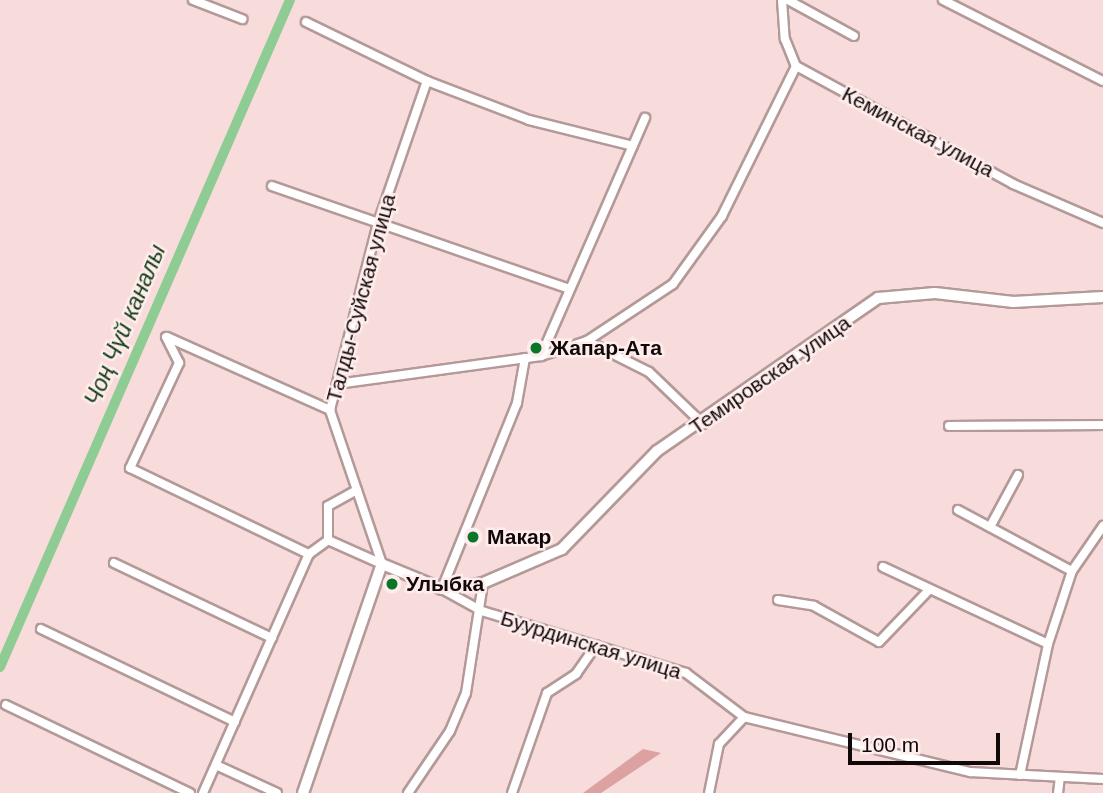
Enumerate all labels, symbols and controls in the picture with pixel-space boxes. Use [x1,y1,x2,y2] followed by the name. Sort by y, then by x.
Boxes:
[838,81,998,183] street label: Кеминская улица
[321,191,401,405] street label: Талды-Суйская улица
[79,240,171,410] water label: Чоң Чүй каналы
[685,310,855,440] street label: Темировская улица
[550,335,662,361] place label: Жапар-Ата
[528,340,544,356] marker: Жапар-Ата
[487,524,551,550] place label: Макар
[465,529,481,545] marker: Макар
[406,571,484,597] place label: Улыбка
[384,576,400,592] marker: Улыбка
[498,606,684,684] street label: Буурдинская улица
[851,720,1003,764] scale bar
[861,733,919,756] text: 100 m

